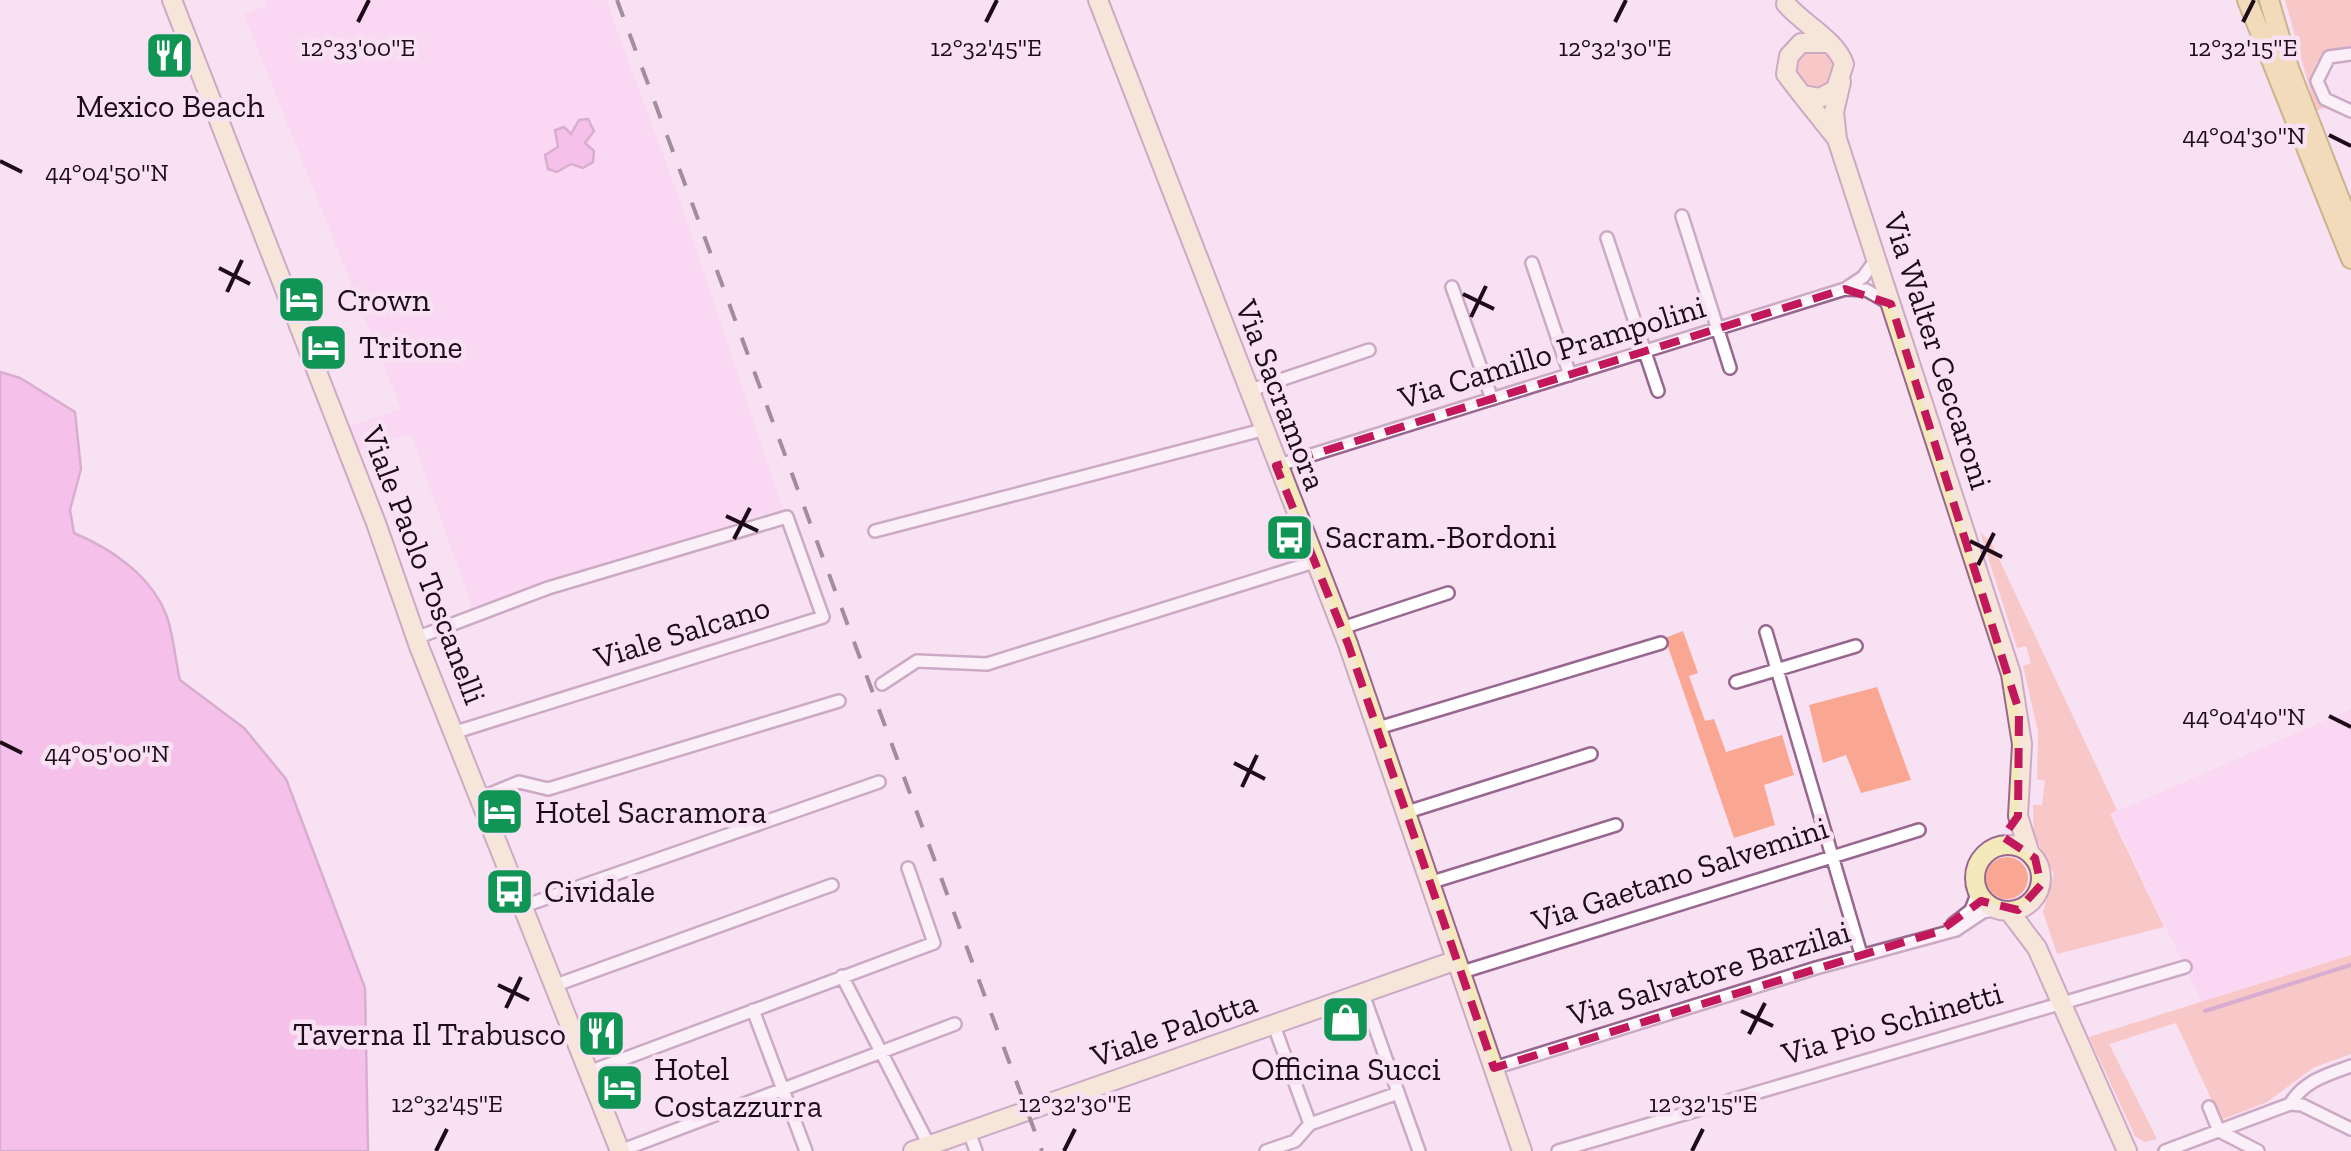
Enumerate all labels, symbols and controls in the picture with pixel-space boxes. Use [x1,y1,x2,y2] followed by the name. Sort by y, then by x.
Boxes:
[144,30,196,82] restaurant icon: Mexico Beach
[301,32,415,62] text: 12°33'00"E
[930,32,1042,62] text: 12°32'45"E
[1559,32,1671,62] text: 12°32'30"E
[2189,32,2297,62] text: 12°32'15"E
[76,87,264,125] place label: Mexico Beach
[2183,120,2305,150] text: 44°04'30"N
[45,157,169,187] text: 44°04'50"N
[1875,207,2001,494] street label: Via Walter Ceccaroni
[276,274,328,326] hotel icon: Crown
[337,281,431,319] place label: Crown
[1393,287,1710,417] street label: Via Camillo Prampolini
[1227,293,1335,496] street label: Via Sacramora
[298,321,350,373] hotel icon: Tritone
[359,328,462,366] place label: Tritone
[353,420,495,709] street label: Viale Paolo Toscanelli
[1264,511,1316,563] bus stop icon: Sacram.-Bordoni
[1325,518,1556,556] place label: Sacram.-Bordoni
[589,587,774,677] street label: Viale Salcano
[2182,701,2306,731] text: 44°04'40"N
[45,738,169,768] text: 44°05'00"N
[474,786,526,838] hotel icon: Hotel Sacramora
[535,793,767,831] place label: Hotel Sacramora
[1526,808,1833,940] street label: Via Gaetano Salvemini
[483,865,535,917] bus stop icon: Cividale
[544,872,655,910] place label: Cividale
[1562,912,1855,1034] street label: Via Salvatore Barzilai
[1776,973,2007,1073] street label: Via Pio Schinetti
[1085,983,1262,1075] street label: Viale Palotta
[1320,993,1372,1045] shop icon: Officina Succi
[575,1008,627,1060] restaurant icon: Taverna Il Trabusco
[293,1015,566,1053] place label: Taverna Il Trabusco
[654,1050,822,1125] place label: Hotel Costazzurra
[1251,1050,1441,1088] place label: Officina Succi
[593,1061,645,1113] hotel icon: Hotel Costazzurra
[391,1088,503,1118] text: 12°32'45"E
[1019,1088,1131,1118] text: 12°32'30"E
[1649,1088,1757,1118] text: 12°32'15"E

